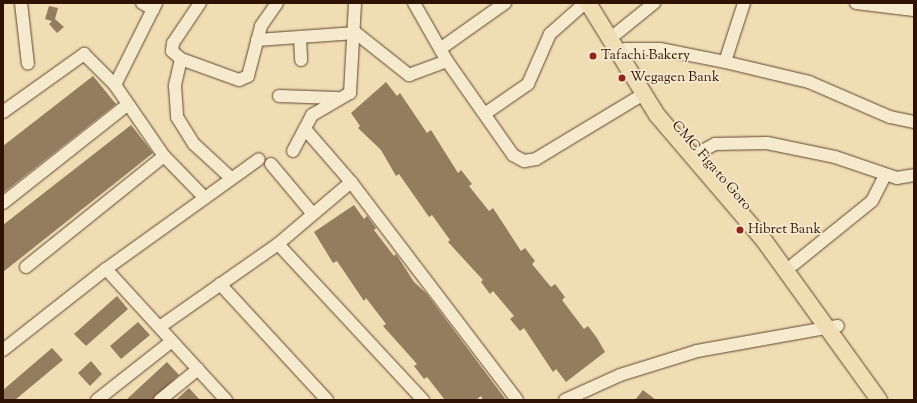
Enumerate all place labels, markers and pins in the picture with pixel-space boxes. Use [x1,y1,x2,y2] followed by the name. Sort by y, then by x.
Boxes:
[601,48,690,64] place label: Tafachi Bakery
[588,51,598,61] marker: Tafachi Bakery
[630,70,720,86] place label: Wegagen Bank
[617,73,627,83] marker: Wegagen Bank
[748,222,821,238] place label: Hibret Bank
[735,225,745,235] marker: Hibret Bank

